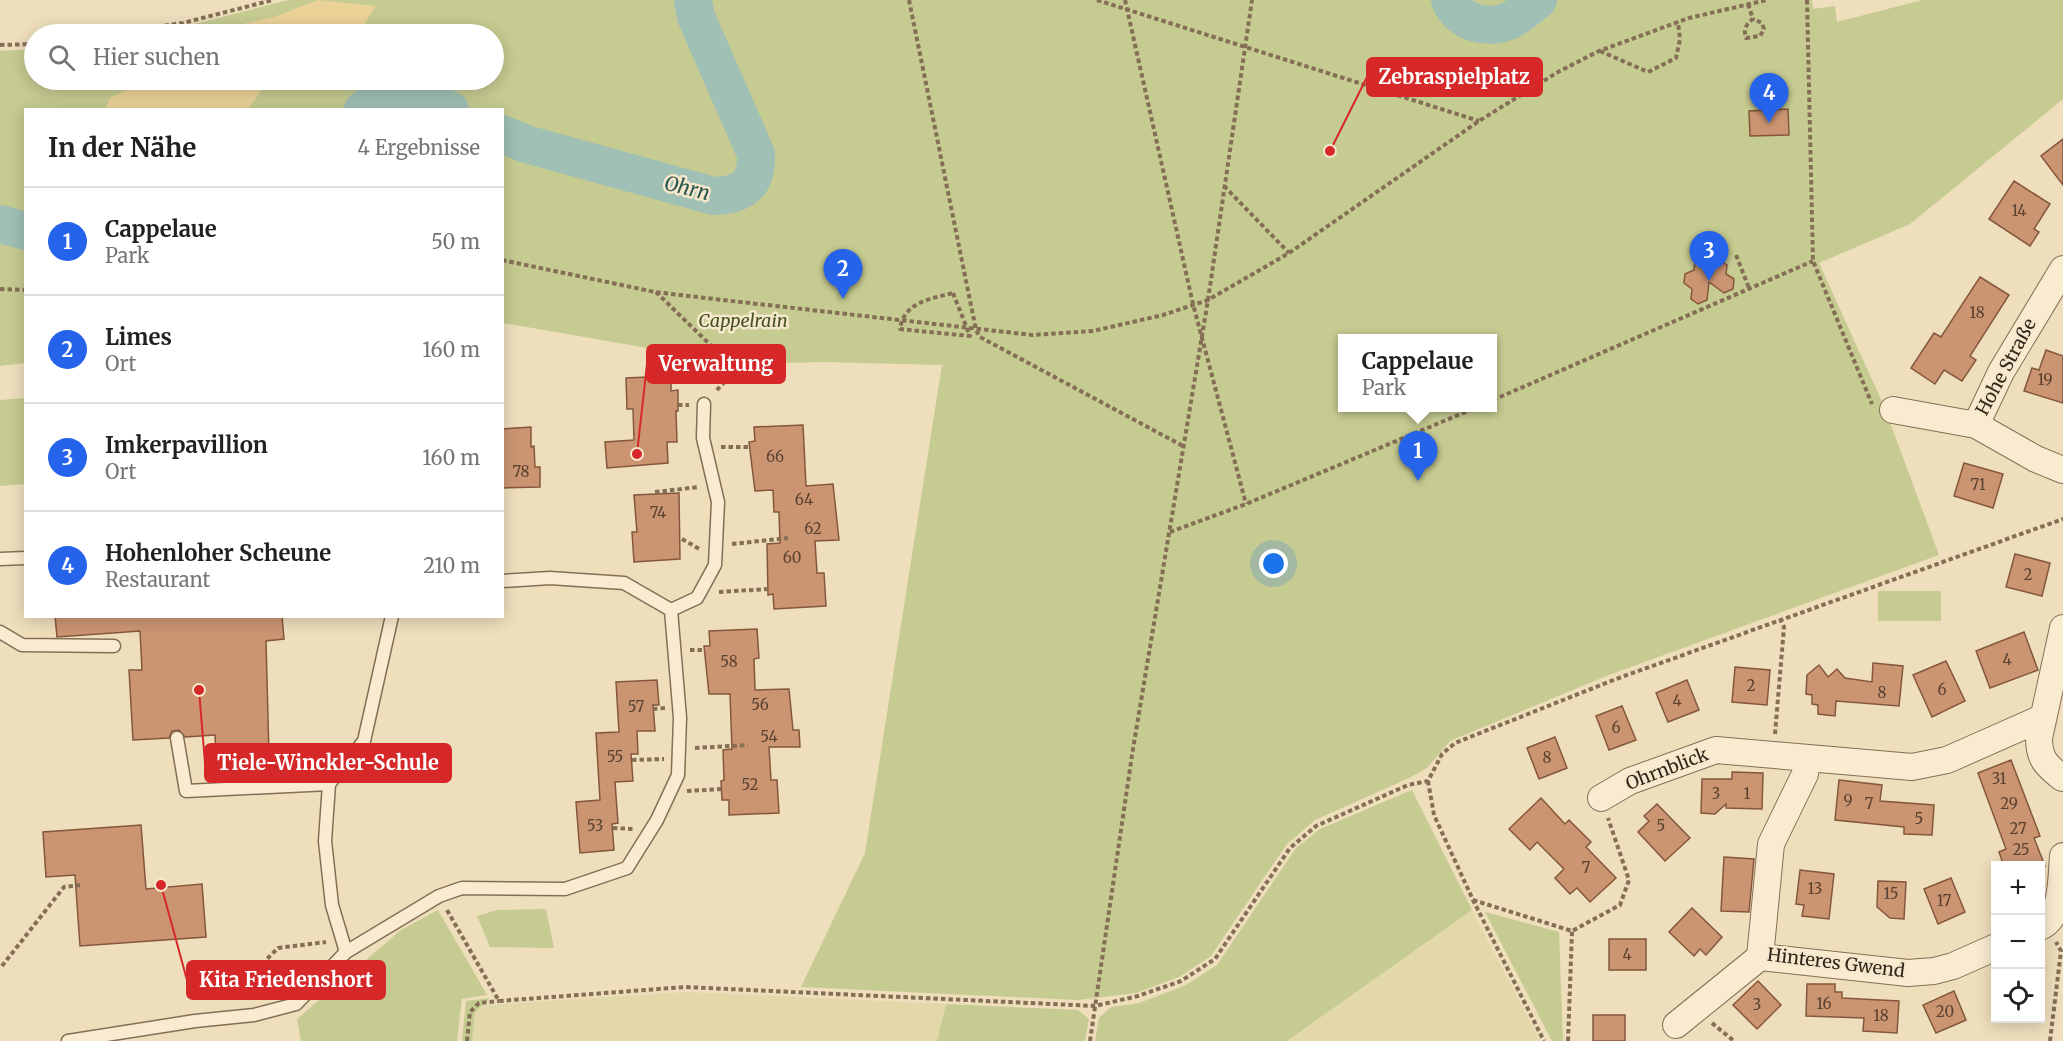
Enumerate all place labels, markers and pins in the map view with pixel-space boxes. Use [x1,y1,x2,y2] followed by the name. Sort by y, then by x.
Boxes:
[1367,58,1542,96] callout: Zebraspielplatz
[1750,74,1788,123] pin: 4
[1690,232,1728,281] pin: 3
[824,250,862,299] pin: 2
[647,345,785,383] callout: Verwaltung
[1398,432,1438,481] pin: 1
[205,744,451,782] callout: Tiele-Winckler-Schule
[187,961,385,999] callout: Kita Friedenshort

